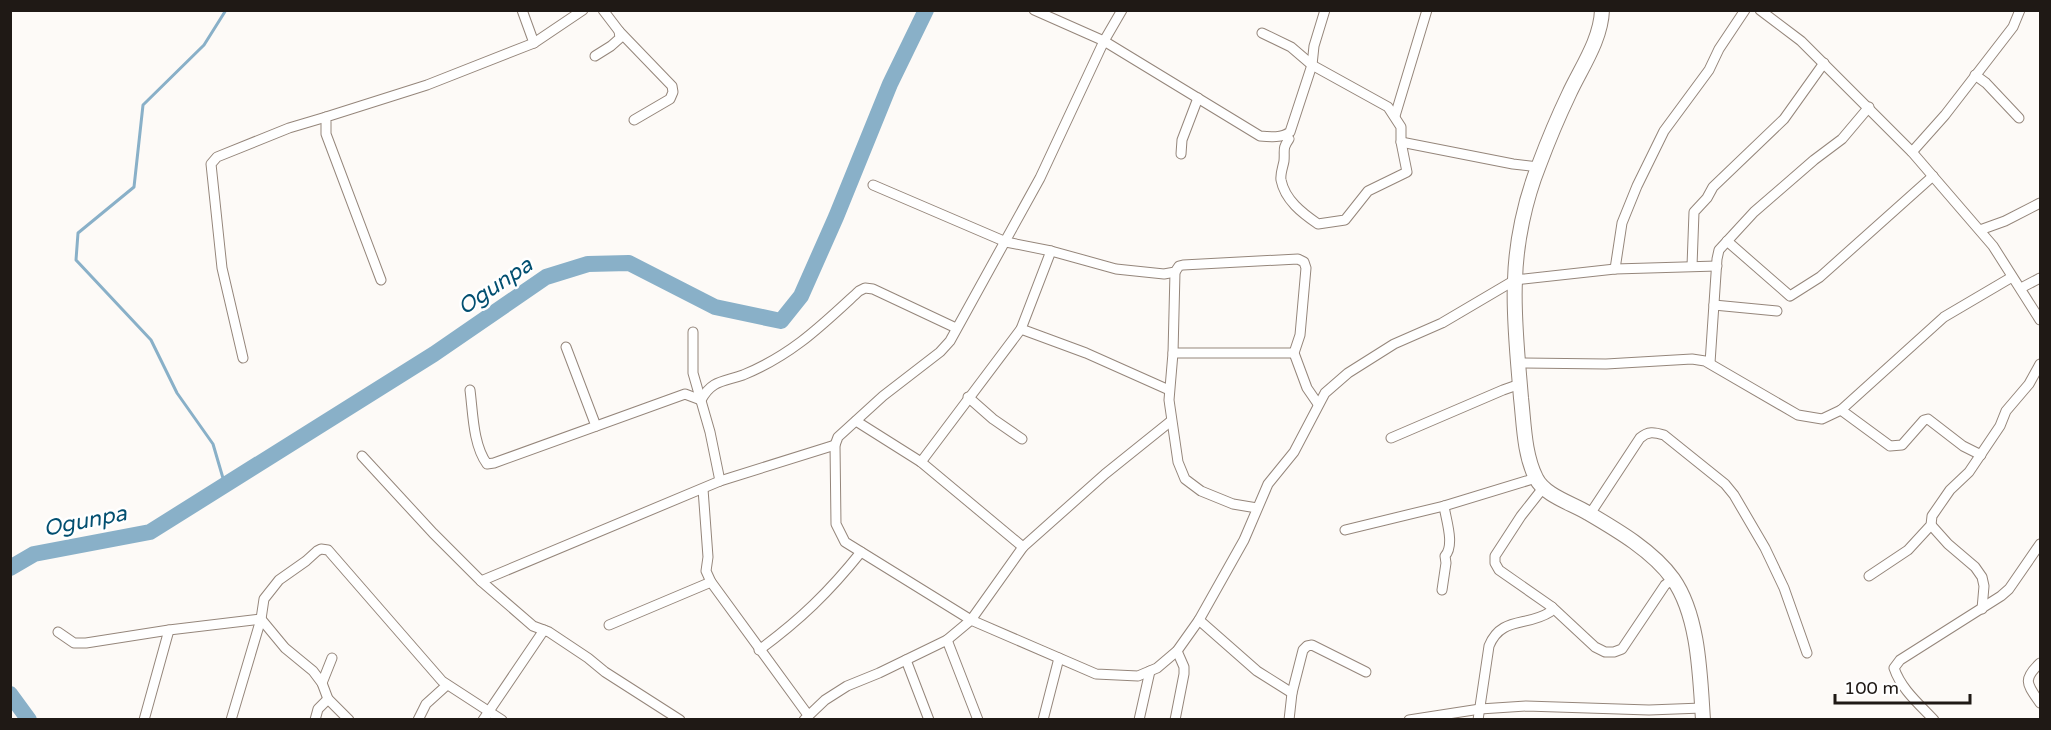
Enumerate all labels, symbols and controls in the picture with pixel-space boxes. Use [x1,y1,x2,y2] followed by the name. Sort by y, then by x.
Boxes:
[453,251,538,320] water label: Ogunpa
[41,500,130,542] water label: Ogunpa
[1835,667,1970,705] scale bar
[1844,677,1899,699] text: 100 m

